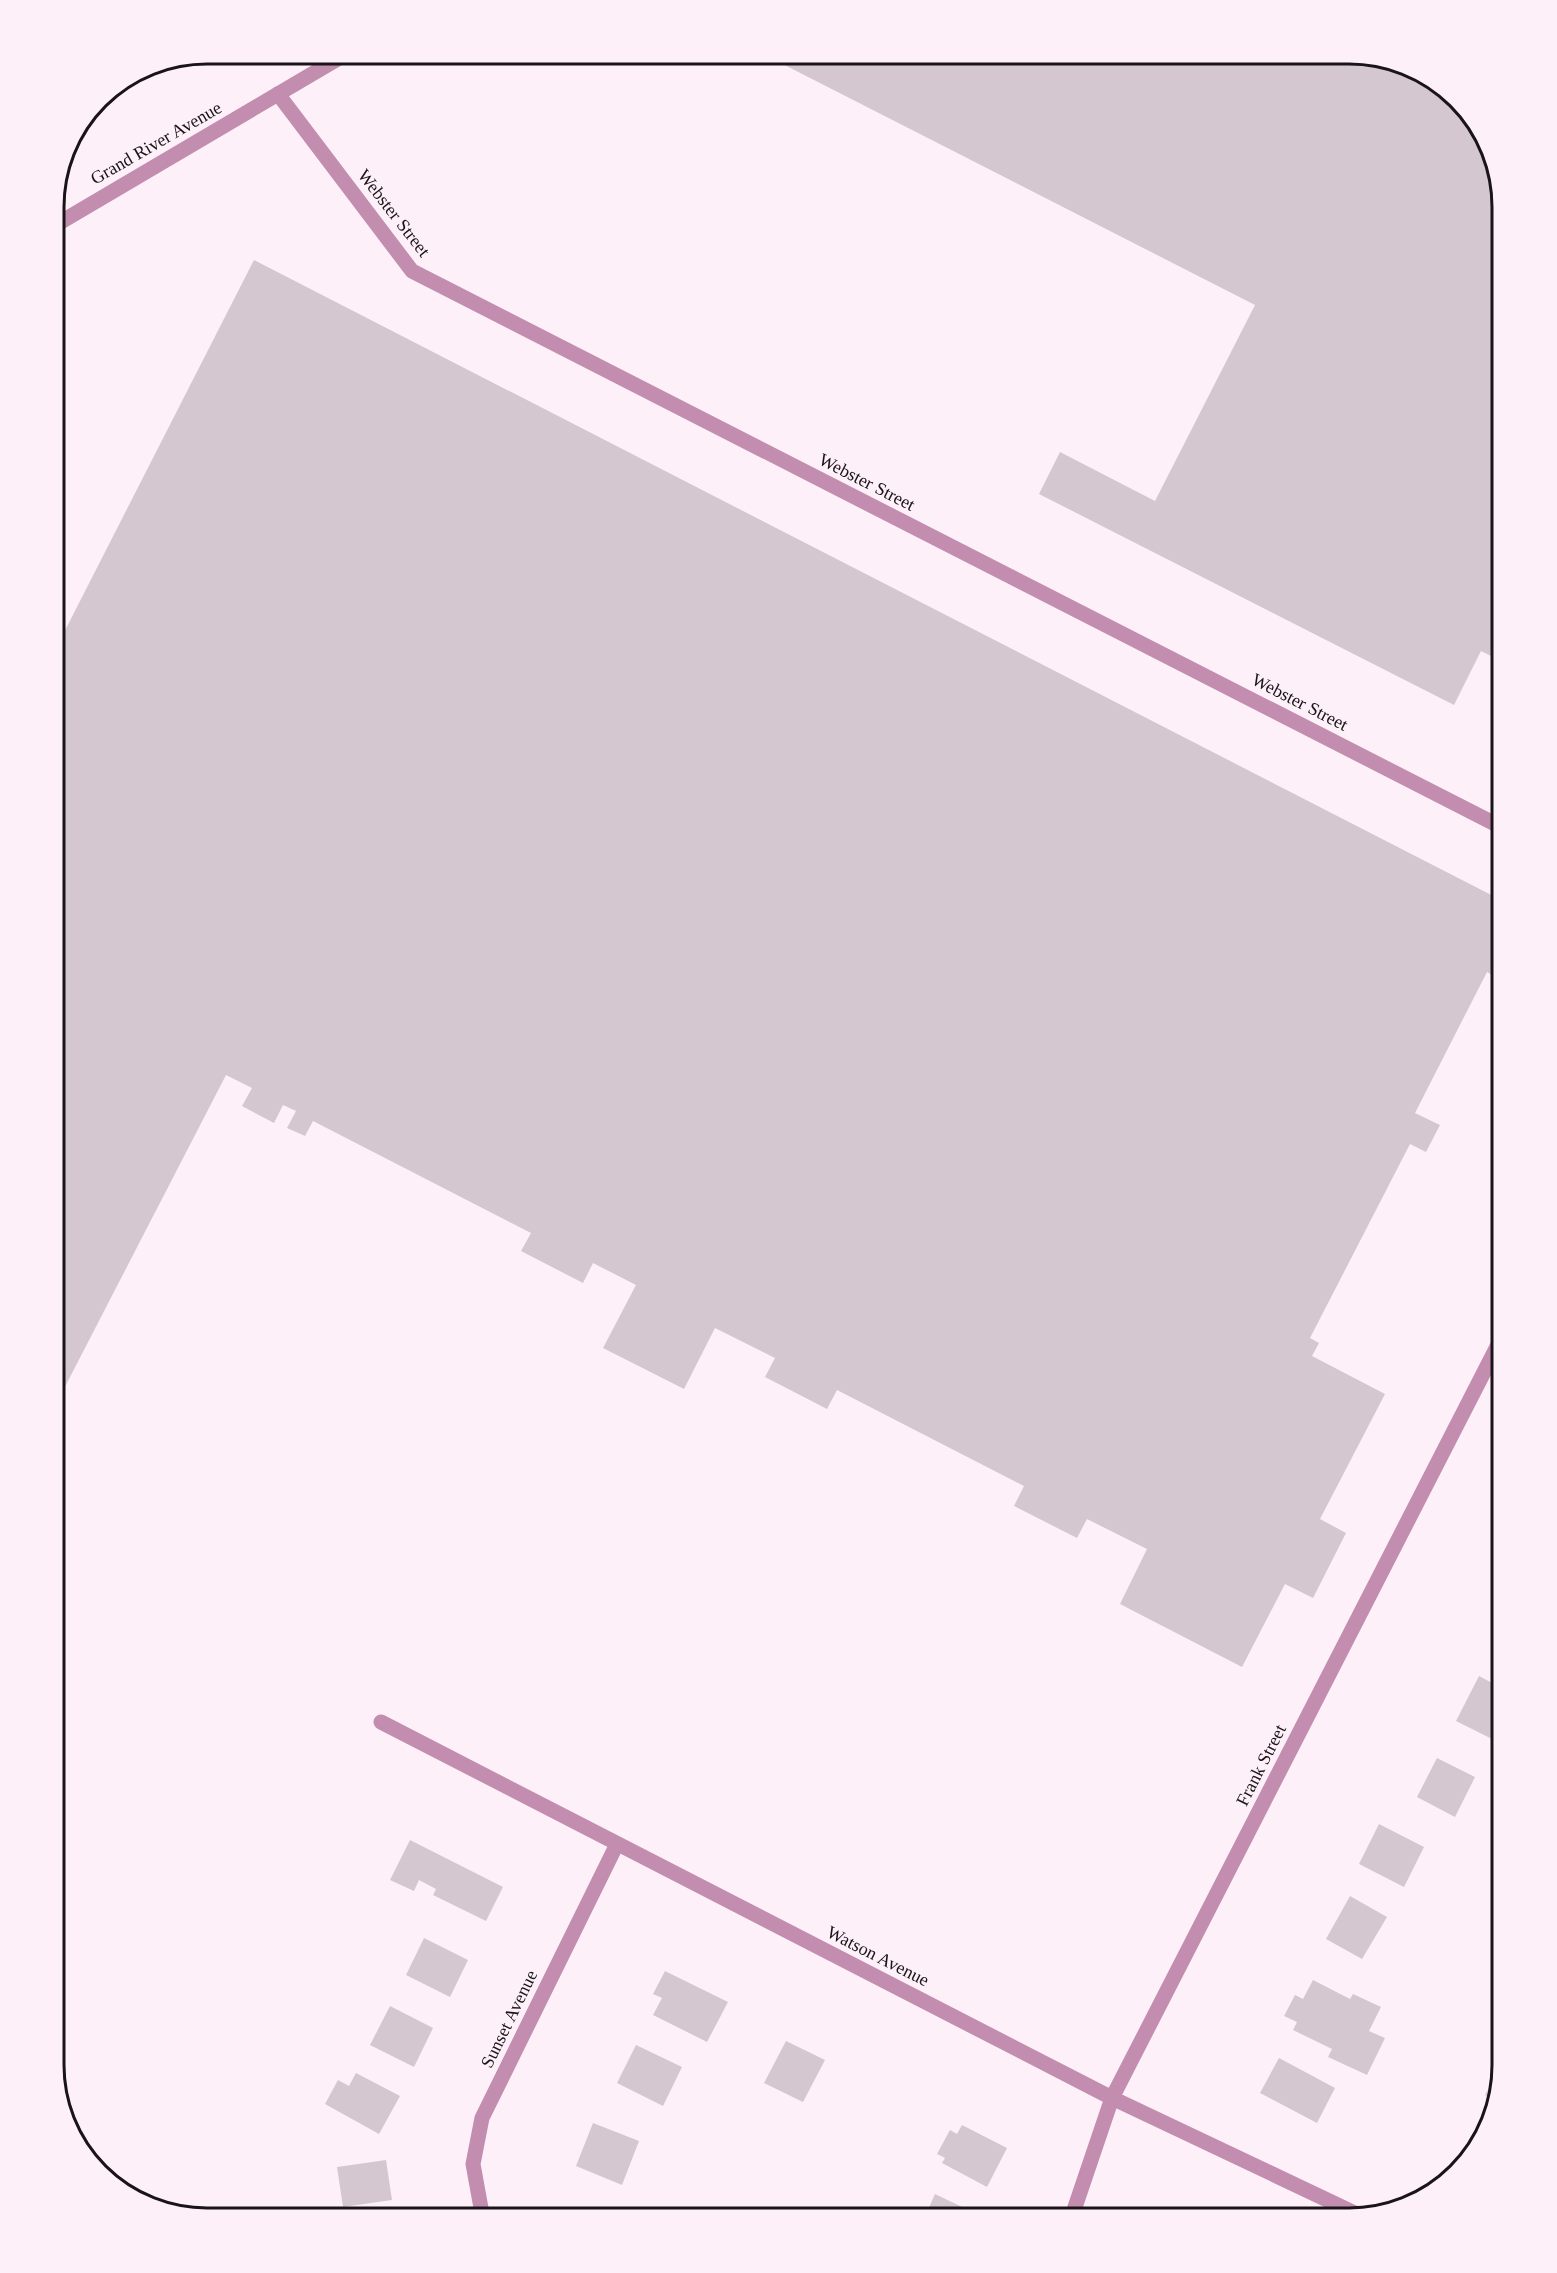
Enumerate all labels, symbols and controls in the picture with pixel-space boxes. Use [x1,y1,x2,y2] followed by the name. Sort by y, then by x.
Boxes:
[87,97,225,189] street label: Grand River Avenue
[354,165,434,261] street label: Webster Street
[816,449,918,515] street label: Webster Street
[1249,669,1351,735] street label: Webster Street
[1232,1721,1290,1809] street label: Frank Street
[824,1922,932,1990] street label: Watson Avenue
[477,1967,541,2071] street label: Sunset Avenue

